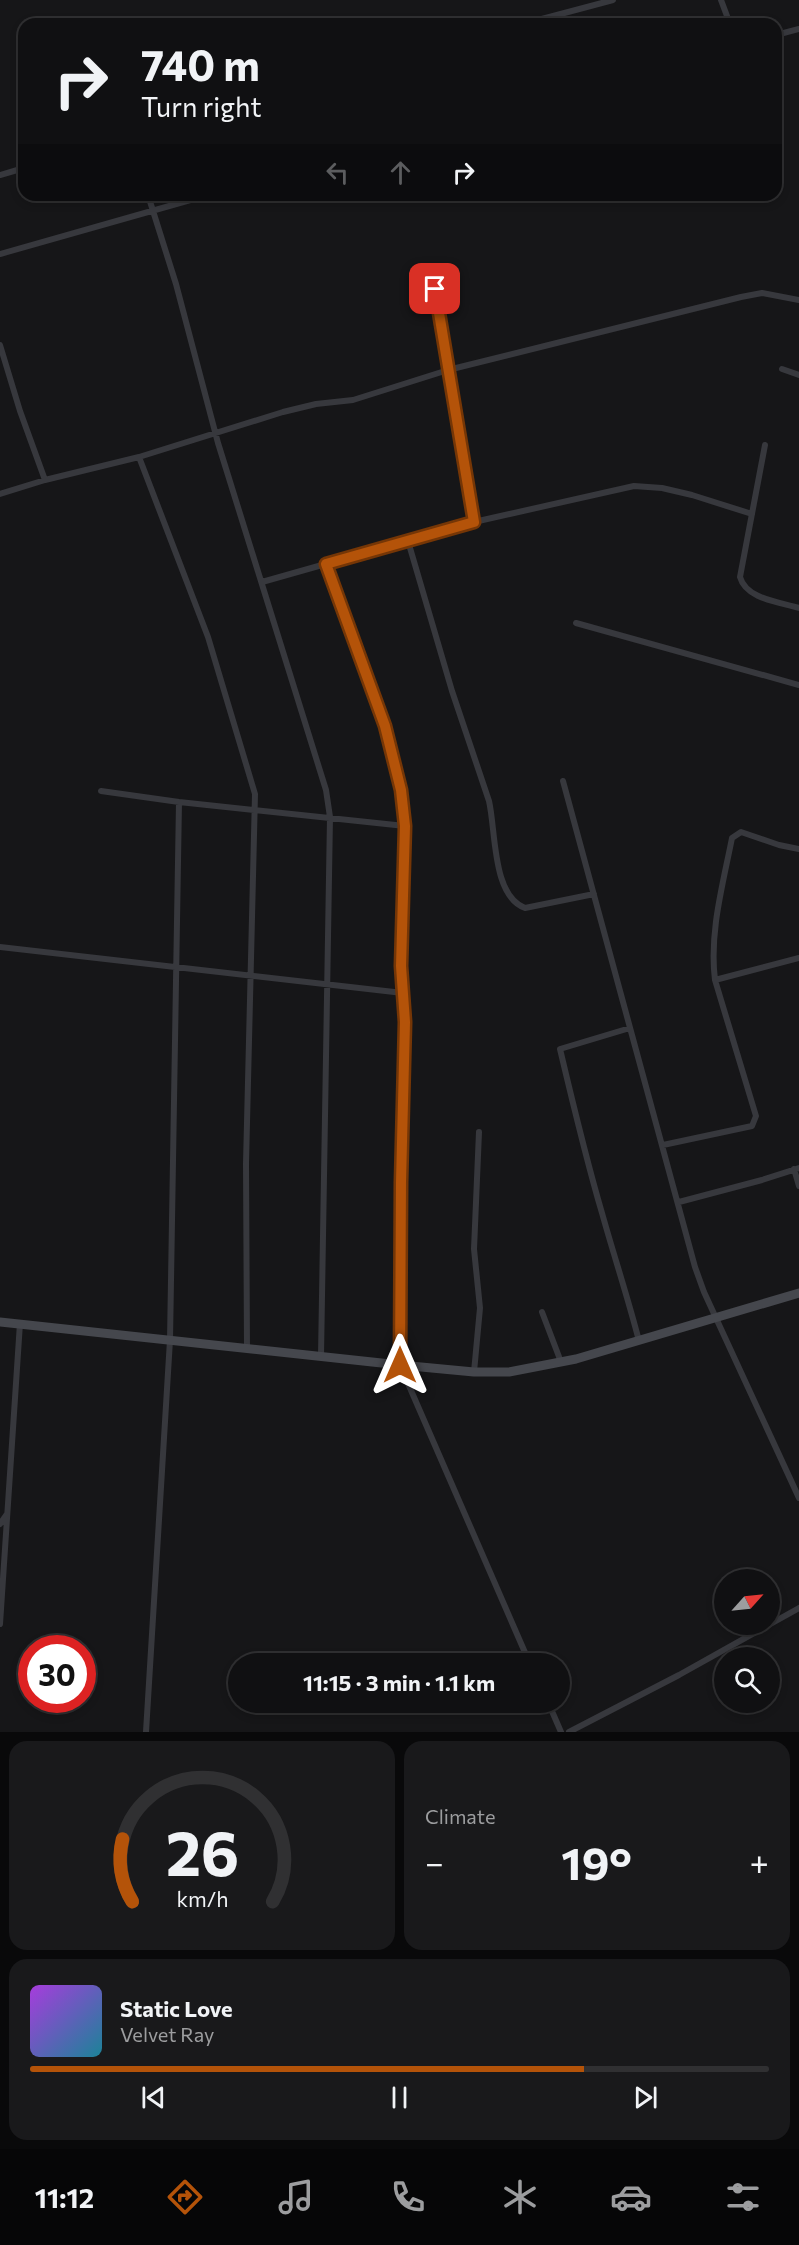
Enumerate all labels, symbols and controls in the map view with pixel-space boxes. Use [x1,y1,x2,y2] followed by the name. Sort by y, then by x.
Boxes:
[141,38,260,90] text: 740 m
[42,42,120,120] icon: right
[141,90,261,123] text: Turn right
[321,156,354,189] icon: left
[384,156,417,189] icon: ahead
[447,156,480,189] icon: right
[409,263,460,314] pin
[418,272,451,305] icon: arrive
[368,1333,432,1397] position arrow
[714,1569,780,1635] north arrow
[714,1569,780,1713] map controls
[18,1635,96,1713] speed limit sign: 30
[714,1647,780,1713] button: search
[303,1669,495,1696] text: 11:15 · 3 min · 1.1 km
[425,1804,495,1828] text: Climate
[165,1813,239,1889] text: 26
[561,1834,632,1889] text: 19°
[425,1841,444,1882] text: −
[750,1841,769,1882] text: +
[176,1886,228,1912] text: km/h
[120,1995,233,2022] text: Static Love
[120,2022,214,2046] text: Velvet Ray
[137,2081,170,2114] icon: previous
[383,2081,416,2114] icon: pause
[629,2081,662,2114] icon: next
[164,2176,206,2218] icon: directions
[275,2176,317,2218] icon: music
[387,2176,429,2218] icon: phone
[499,2176,541,2218] icon: climate
[610,2176,652,2218] icon: car
[722,2176,764,2218] icon: filters
[35,2181,94,2214] text: 11:12

